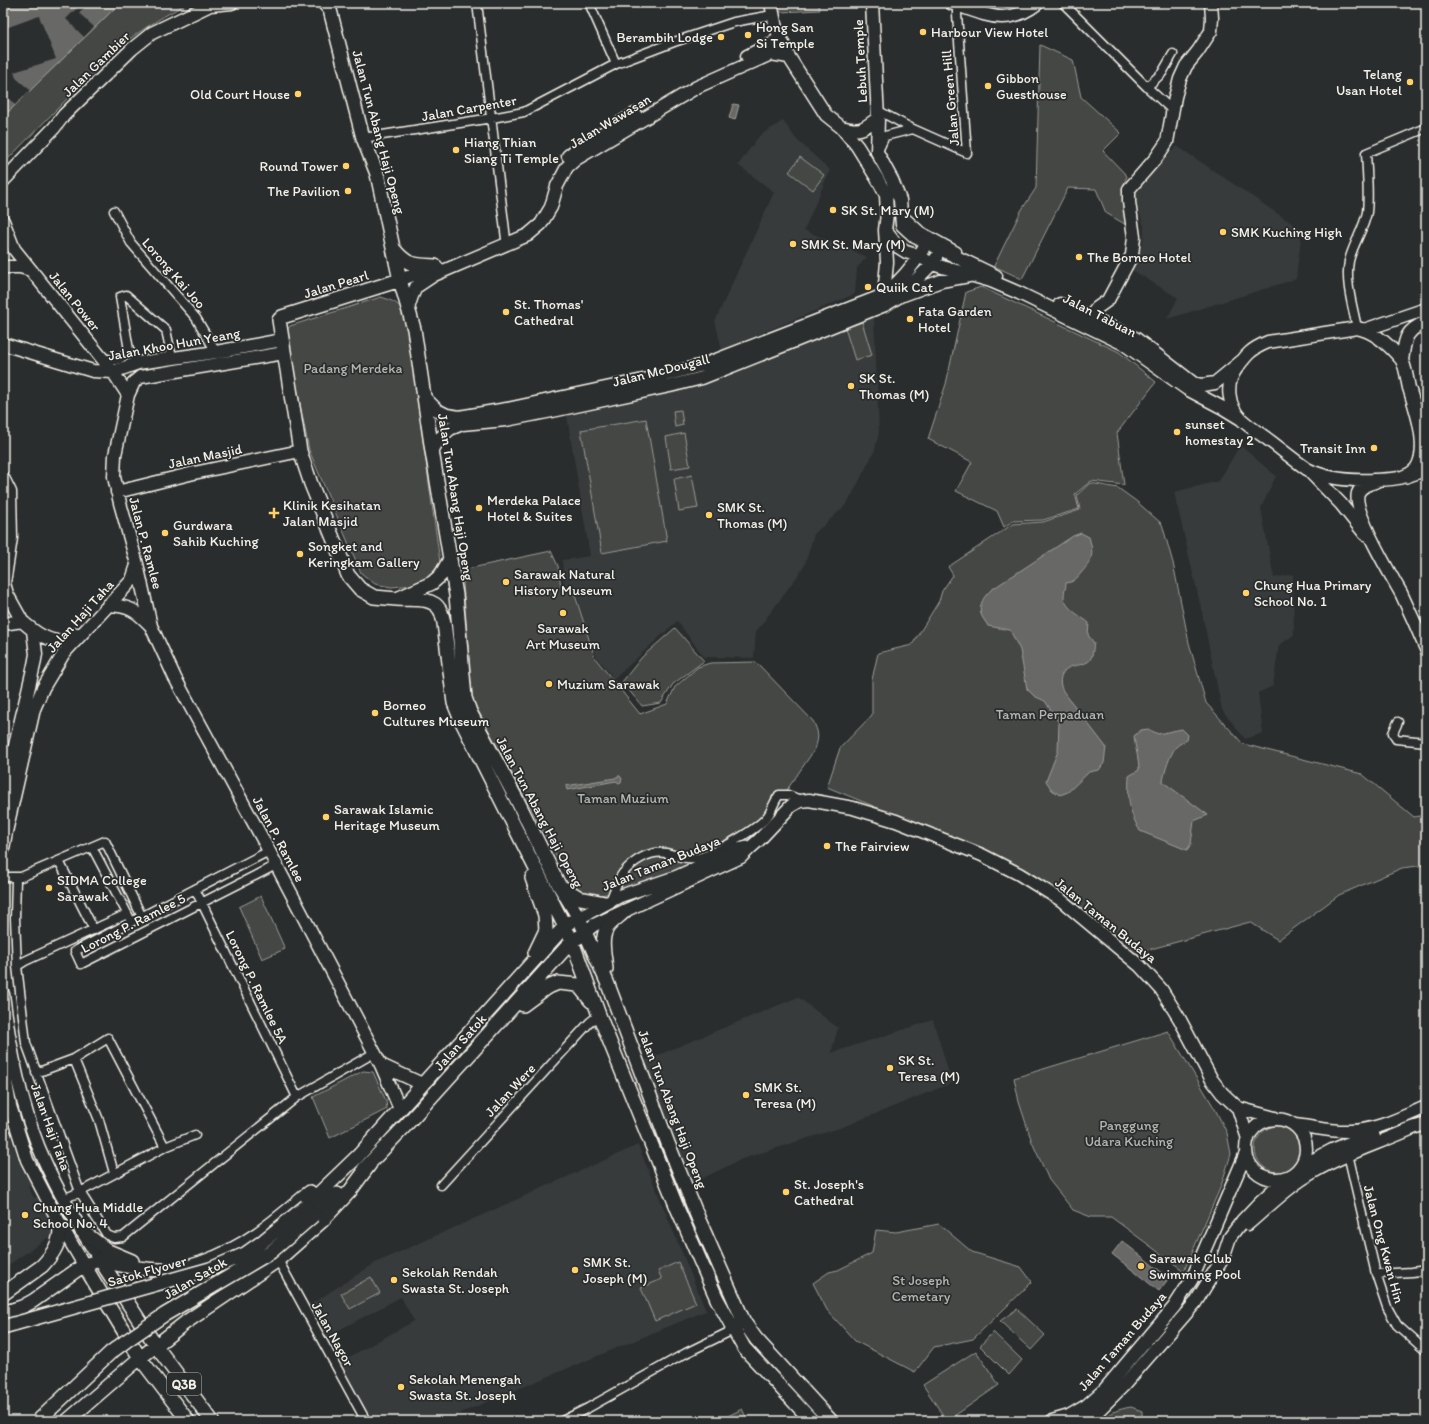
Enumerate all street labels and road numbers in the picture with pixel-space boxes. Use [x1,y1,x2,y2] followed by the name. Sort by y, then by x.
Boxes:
[850,19,871,103] street label: Lebuh Temple
[59,28,134,101] street label: Jalan Gambier
[348,48,409,217] street label: Jalan Tun Abang Haji Openg
[938,49,963,147] street label: Jalan Green Hill
[566,90,654,152] street label: Jalan Wawasan
[420,92,518,125] street label: Jalan Carpenter
[138,234,209,312] street label: Lorong Kai Joo
[302,267,371,302] street label: Jalan Pearl
[45,268,104,335] street label: Jalan Power
[1060,290,1139,341] street label: Jalan Tabuan
[107,324,242,364] street label: Jalan Khoo Hun Yeang
[611,350,711,391] street label: Jalan McDougall
[434,412,477,583] street label: Jalan Tun Abang Haji Openg
[167,440,244,473] street label: Jalan Masjid
[125,495,166,591] street label: Jalan P. Ramlee
[43,576,118,656] street label: Jalan Haji Taha
[492,734,587,892] street label: Jalan Tun Abang Haji Openg
[249,793,308,885] street label: Jalan P. Ramlee
[600,832,723,895] street label: Jalan Taman Budaya
[1051,874,1161,967] street label: Jalan Taman Budaya
[78,890,188,957] street label: Lorong P. Ramlee 5
[222,928,291,1047] street label: Lorong P. Ramlee 5A
[431,1010,491,1074] street label: Jalan Satok
[634,1027,711,1192] street label: Jalan Tun Abang Haji Openg
[482,1060,539,1120] street label: Jalan Were
[27,1081,74,1174] street label: Jalan Haji Taha
[1360,1183,1408,1305] street label: Jalan Ong Kwan Hin
[106,1252,189,1291] street label: Satok Flyover
[161,1253,231,1303] street label: Jalan Satok
[1075,1288,1171,1394] street label: Jalan Taman Budaya
[308,1299,358,1370] street label: Jalan Nagor
[167,1373,201,1395] road number: Q3B

